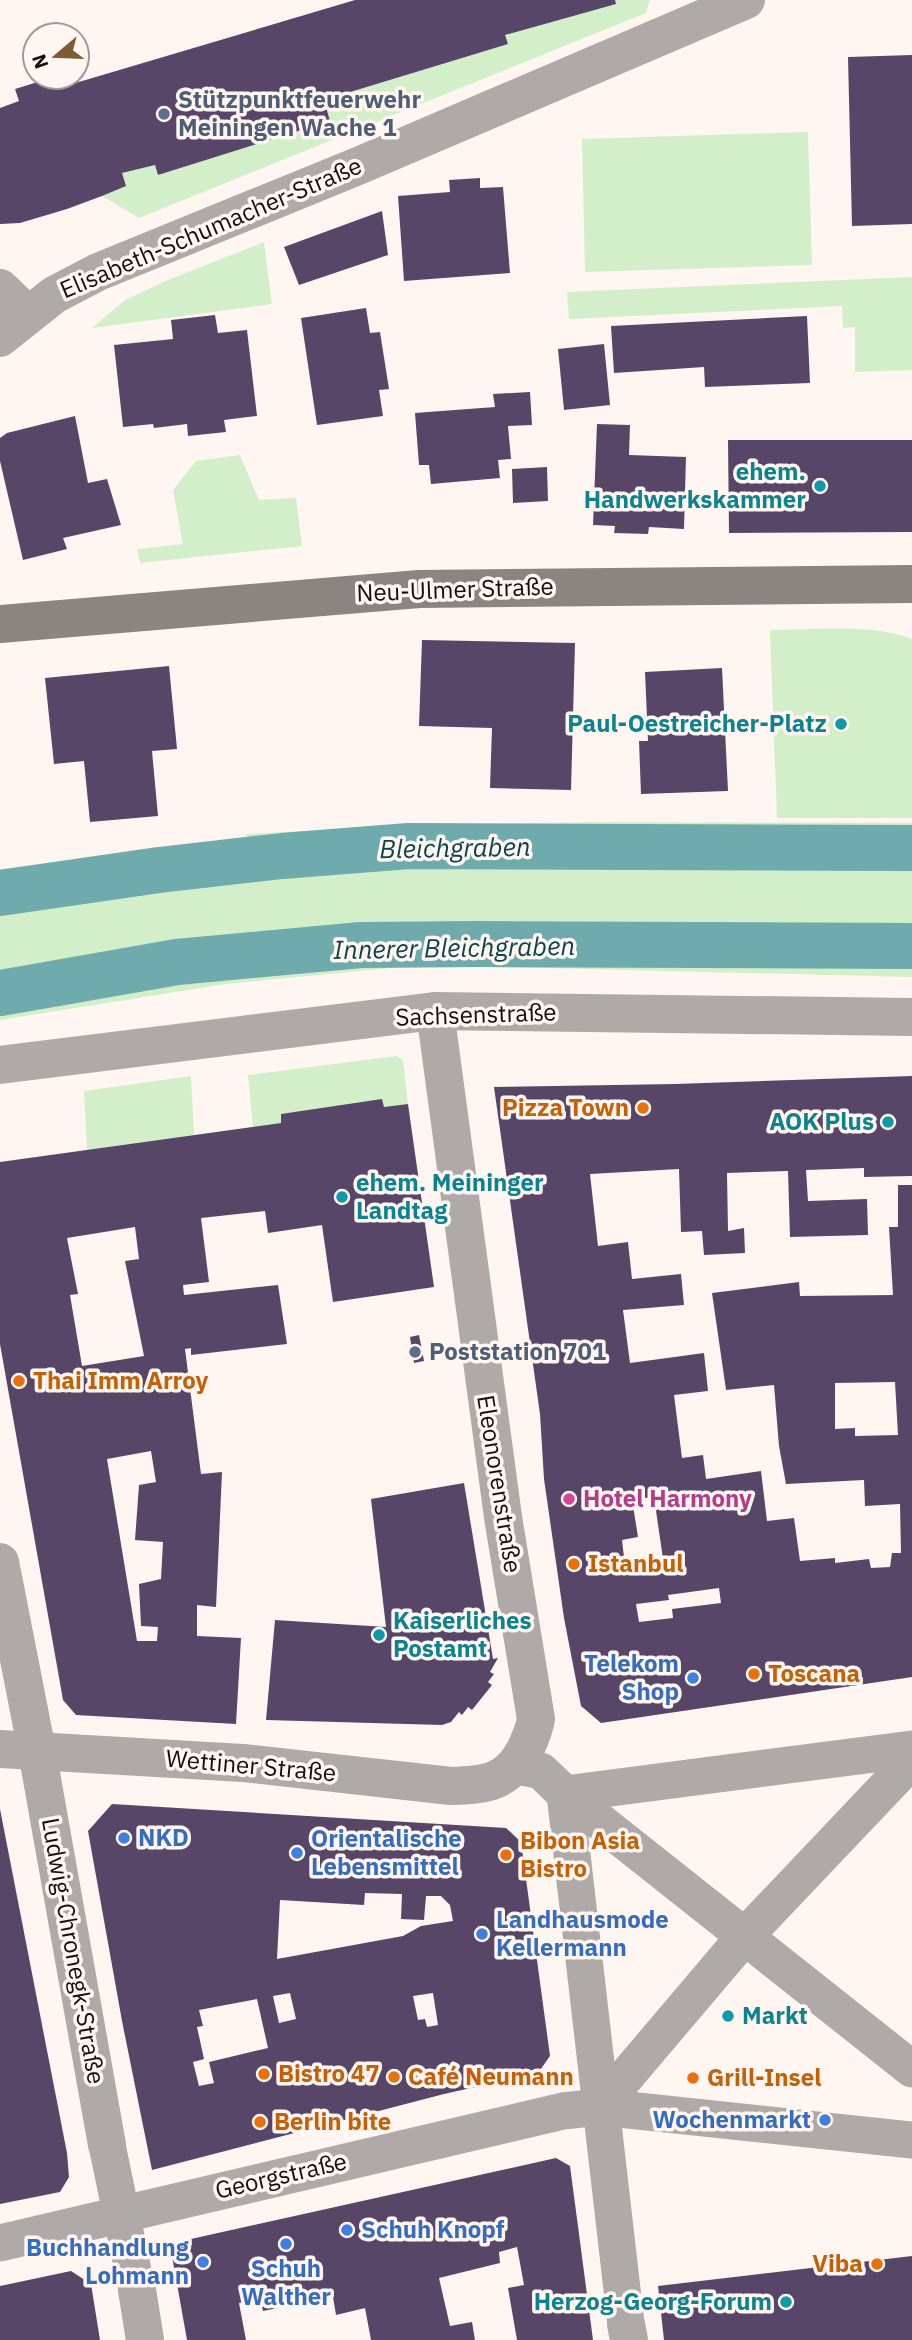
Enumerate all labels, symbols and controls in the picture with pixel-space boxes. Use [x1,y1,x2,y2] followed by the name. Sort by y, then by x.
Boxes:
[21,21,91,91] north arrow
[26,51,54,72] text: N
[178,83,421,143] place label: Stützpunktfeuerwehr Meiningen Wache 1
[156,106,172,122] marker: Stützpunktfeuerwehr Meiningen Wache 1
[55,149,366,305] street label: Elisabeth-Schumacher-Straße
[584,455,806,515] place label: ehem. Handwerkskammer
[812,478,828,494] marker: ehem. Handwerkskammer
[356,570,554,608] street label: Neu-Ulmer Straße
[567,707,827,739] place label: Paul-Oestreicher-Platz
[833,716,849,732] marker: Paul-Oestreicher-Platz
[379,829,531,865] water label: Bleichgraben
[333,928,575,966] water label: Innerer Bleichgraben
[395,995,557,1033] street label: Sachsenstraße
[502,1091,629,1123] place label: Pizza Town
[635,1100,651,1116] marker: Pizza Town
[769,1105,874,1137] place label: AOK Plus
[880,1114,896,1130] marker: AOK Plus
[356,1166,544,1226] place label: ehem. Meininger Landtag
[334,1189,350,1205] marker: ehem. Meininger Landtag
[429,1335,606,1367] place label: Poststation 701
[407,1344,423,1360] marker: Poststation 701
[33,1364,208,1396] place label: Thai Imm Arroy
[11,1373,27,1389] marker: Thai Imm Arroy
[470,1393,530,1575] street label: Eleonorenstraße
[583,1482,752,1514] place label: Hotel Harmony
[561,1491,577,1507] marker: Hotel Harmony
[588,1547,683,1579] place label: Istanbul
[566,1556,582,1572] marker: Istanbul
[393,1604,532,1664] place label: Kaiserliches Postamt
[371,1627,387,1643] marker: Kaiserliches Postamt
[584,1647,679,1707] place label: Telekom Shop
[768,1657,860,1689] place label: Toscana
[746,1666,762,1682] marker: Toscana
[685,1670,701,1686] marker: Telekom Shop
[165,1742,337,1788] street label: Wettiner Straße
[35,1815,113,2086] street label: Ludwig-Chronegk-Straße
[138,1821,189,1853] place label: NKD
[311,1822,462,1882] place label: Orientalische Lebensmittel
[520,1824,640,1884] place label: Bibon Asia Bistro
[116,1830,132,1846] marker: NKD
[289,1845,305,1861] marker: Orientalische Lebensmittel
[498,1847,514,1863] marker: Bibon Asia Bistro
[496,1903,669,1963] place label: Landhausmode Kellermann
[474,1926,490,1942] marker: Landhausmode Kellermann
[742,1999,808,2031] place label: Markt
[720,2008,736,2024] marker: Markt
[278,2057,380,2089] place label: Bistro 47
[408,2060,574,2092] place label: Café Neumann
[707,2061,821,2093] place label: Grill-Insel
[256,2066,272,2082] marker: Bistro 47
[386,2069,402,2085] marker: Café Neumann
[685,2070,701,2086] marker: Grill-Insel
[653,2103,811,2135] place label: Wochenmarkt
[274,2105,391,2137] place label: Berlin bite
[817,2112,833,2128] marker: Wochenmarkt
[252,2114,268,2130] marker: Berlin bite
[212,2144,350,2206] street label: Georgstraße
[361,2213,505,2245] place label: Schuh Knopf
[339,2222,355,2238] marker: Schuh Knopf
[26,2231,190,2291] place label: Buchhandlung Lohmann
[278,2236,294,2252] marker: Schuh Walther
[812,2247,863,2279] place label: Viba
[241,2252,331,2312] place label: Schuh Walther
[195,2254,211,2270] marker: Buchhandlung Lohmann
[869,2256,885,2272] marker: Viba
[534,2285,772,2317] place label: Herzog-Georg-Forum
[778,2294,794,2310] marker: Herzog-Georg-Forum

